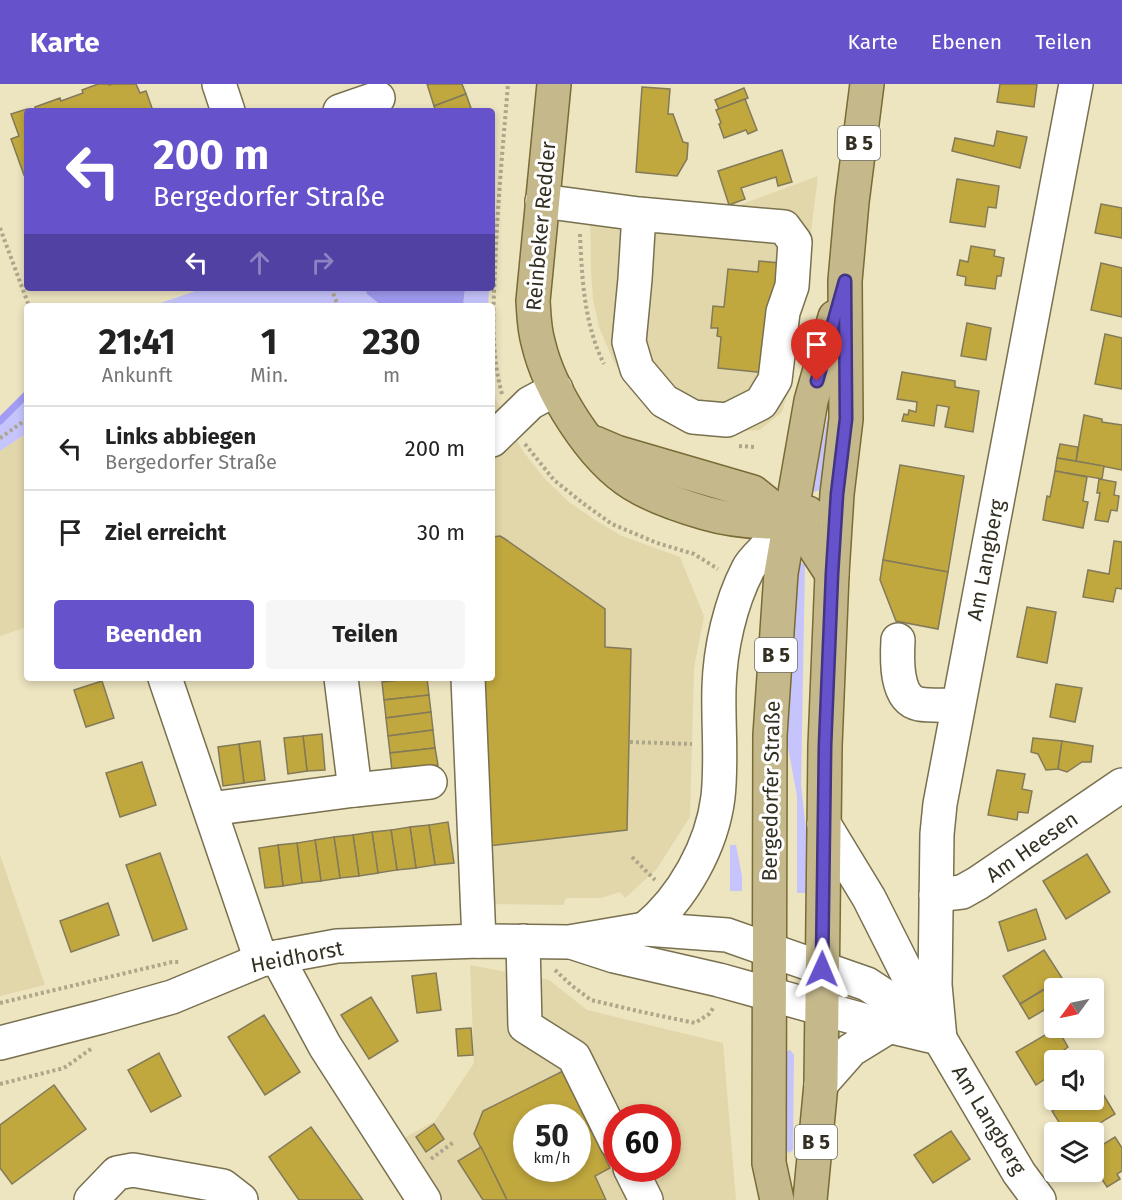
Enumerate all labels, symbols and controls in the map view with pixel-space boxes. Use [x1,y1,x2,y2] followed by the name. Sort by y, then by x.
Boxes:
[30,26,100,59] text: Karte
[847,29,898,55] text: Karte
[931,29,1002,55] text: Ebenen
[1035,29,1092,55] text: Teilen
[838,126,880,160] road number: B 5
[153,130,269,180] text: 200 m
[54,132,132,210] icon: left
[521,140,561,312] street label: Reinbeker Redder
[153,181,385,213] text: Bergedorfer Straße
[180,246,213,279] icon: left
[243,246,276,279] icon: ahead
[306,246,339,279] icon: right
[791,319,842,381] pin
[98,320,176,364] text: 21:41
[261,320,277,364] text: 1
[362,320,421,364] text: 230
[800,328,833,361] icon: arrive
[102,363,172,387] text: Ankunft
[250,363,288,387] text: Min.
[383,363,400,387] text: m
[105,423,256,450] text: Links abbiegen
[54,432,87,465] icon: left
[405,435,465,462] text: 200 m
[105,450,277,474] text: Bergedorfer Straße
[961,497,1011,623] street label: Am Langberg
[54,516,87,549] icon: arrive
[105,519,226,546] text: Ziel erreicht
[417,519,465,546] text: 30 m
[54,600,254,669] button: Beenden
[266,600,465,669] button: Teilen
[755,638,797,672] road number: B 5
[756,700,786,882] street label: Bergedorfer Straße
[981,806,1083,888] street label: Am Heesen
[248,935,346,979] street label: Heidhorst
[790,937,854,1001] position arrow
[1044,978,1104,1038] north arrow
[1044,978,1104,1182] map controls
[1044,1050,1104,1110] button: sound
[946,1061,1032,1180] street label: Am Langberg
[603,1104,681,1182] speed limit sign: 60
[535,1118,569,1154] text: 50
[1044,1122,1104,1182] button: layers
[795,1125,837,1159] road number: B 5
[533,1149,571,1167] text: km/h

